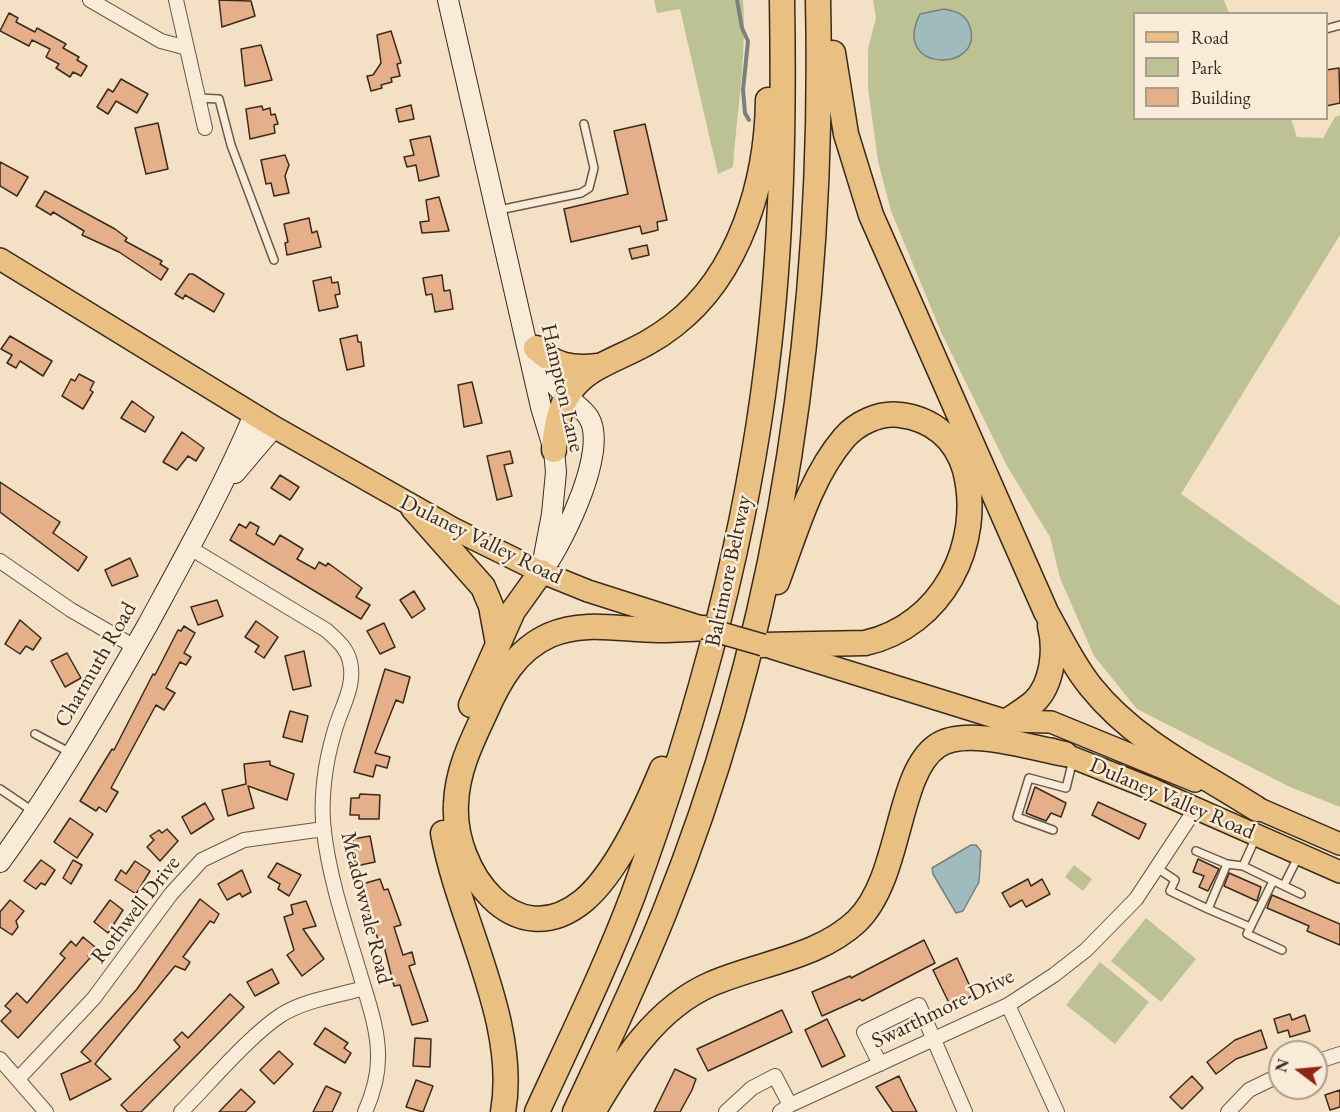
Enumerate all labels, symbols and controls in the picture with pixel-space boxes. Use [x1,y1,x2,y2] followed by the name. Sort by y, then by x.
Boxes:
[1133,12,1328,120] legend
[1191,26,1229,49] text: Road
[1191,56,1222,79] text: Park
[1191,86,1251,109] text: Building
[534,321,590,455] street label: Hampton Lane
[396,489,566,591] street label: Dulaney Valley Road
[700,493,758,649] street label: Baltimore Beltway
[49,598,143,732] street label: Charmuth Road
[1085,752,1259,846] street label: Dulaney Valley Road
[334,829,398,987] street label: Meadowvale Road
[86,851,186,969] street label: Rothwell Drive
[868,963,1018,1055] street label: Swarthmore Drive
[1268,1040,1328,1100] north arrow
[1270,1056,1294,1075] text: N

